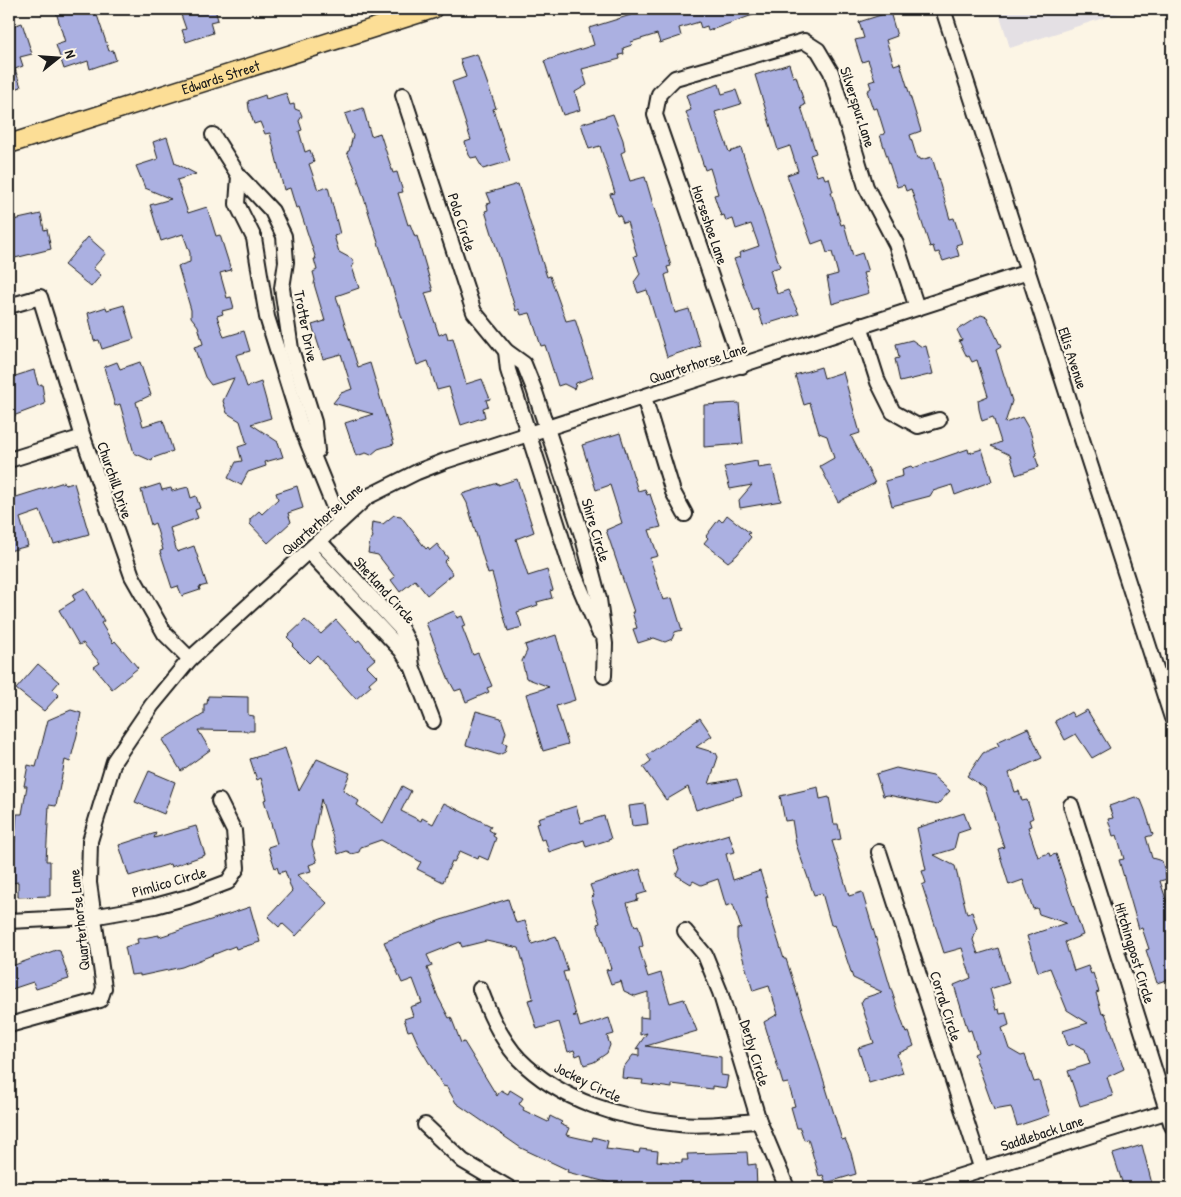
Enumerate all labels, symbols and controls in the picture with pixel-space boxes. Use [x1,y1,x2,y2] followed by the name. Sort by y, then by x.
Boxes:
[32,32,82,82] north arrow
[61,48,81,61] text: N
[179,54,263,99] street label: Edwards Street
[835,64,881,150] street label: Silverspur Lane
[687,183,733,267] street label: Horseshoe Lane
[443,190,481,254] street label: Polo Circle
[289,288,323,364] street label: Trotter Drive
[1053,324,1093,392] street label: Ellis Avenue
[646,337,750,389] street label: Quarterhorse Lane
[92,439,138,521] street label: Churchill Drive
[277,478,367,560] street label: Quarterhorse Lane
[576,496,616,564] street label: Shire Circle
[349,552,421,628] street label: Shetland Circle
[129,861,209,903] street label: Pimlico Circle
[63,868,95,972] street label: Quarterhorse Lane
[1110,900,1160,1006] street label: Hitchingpost Circle
[925,968,967,1044] street label: Corral Circle
[735,1017,775,1089] street label: Derby Circle
[551,1057,625,1107] street label: Jockey Circle
[998,1110,1086,1156] street label: Saddleback Lane

